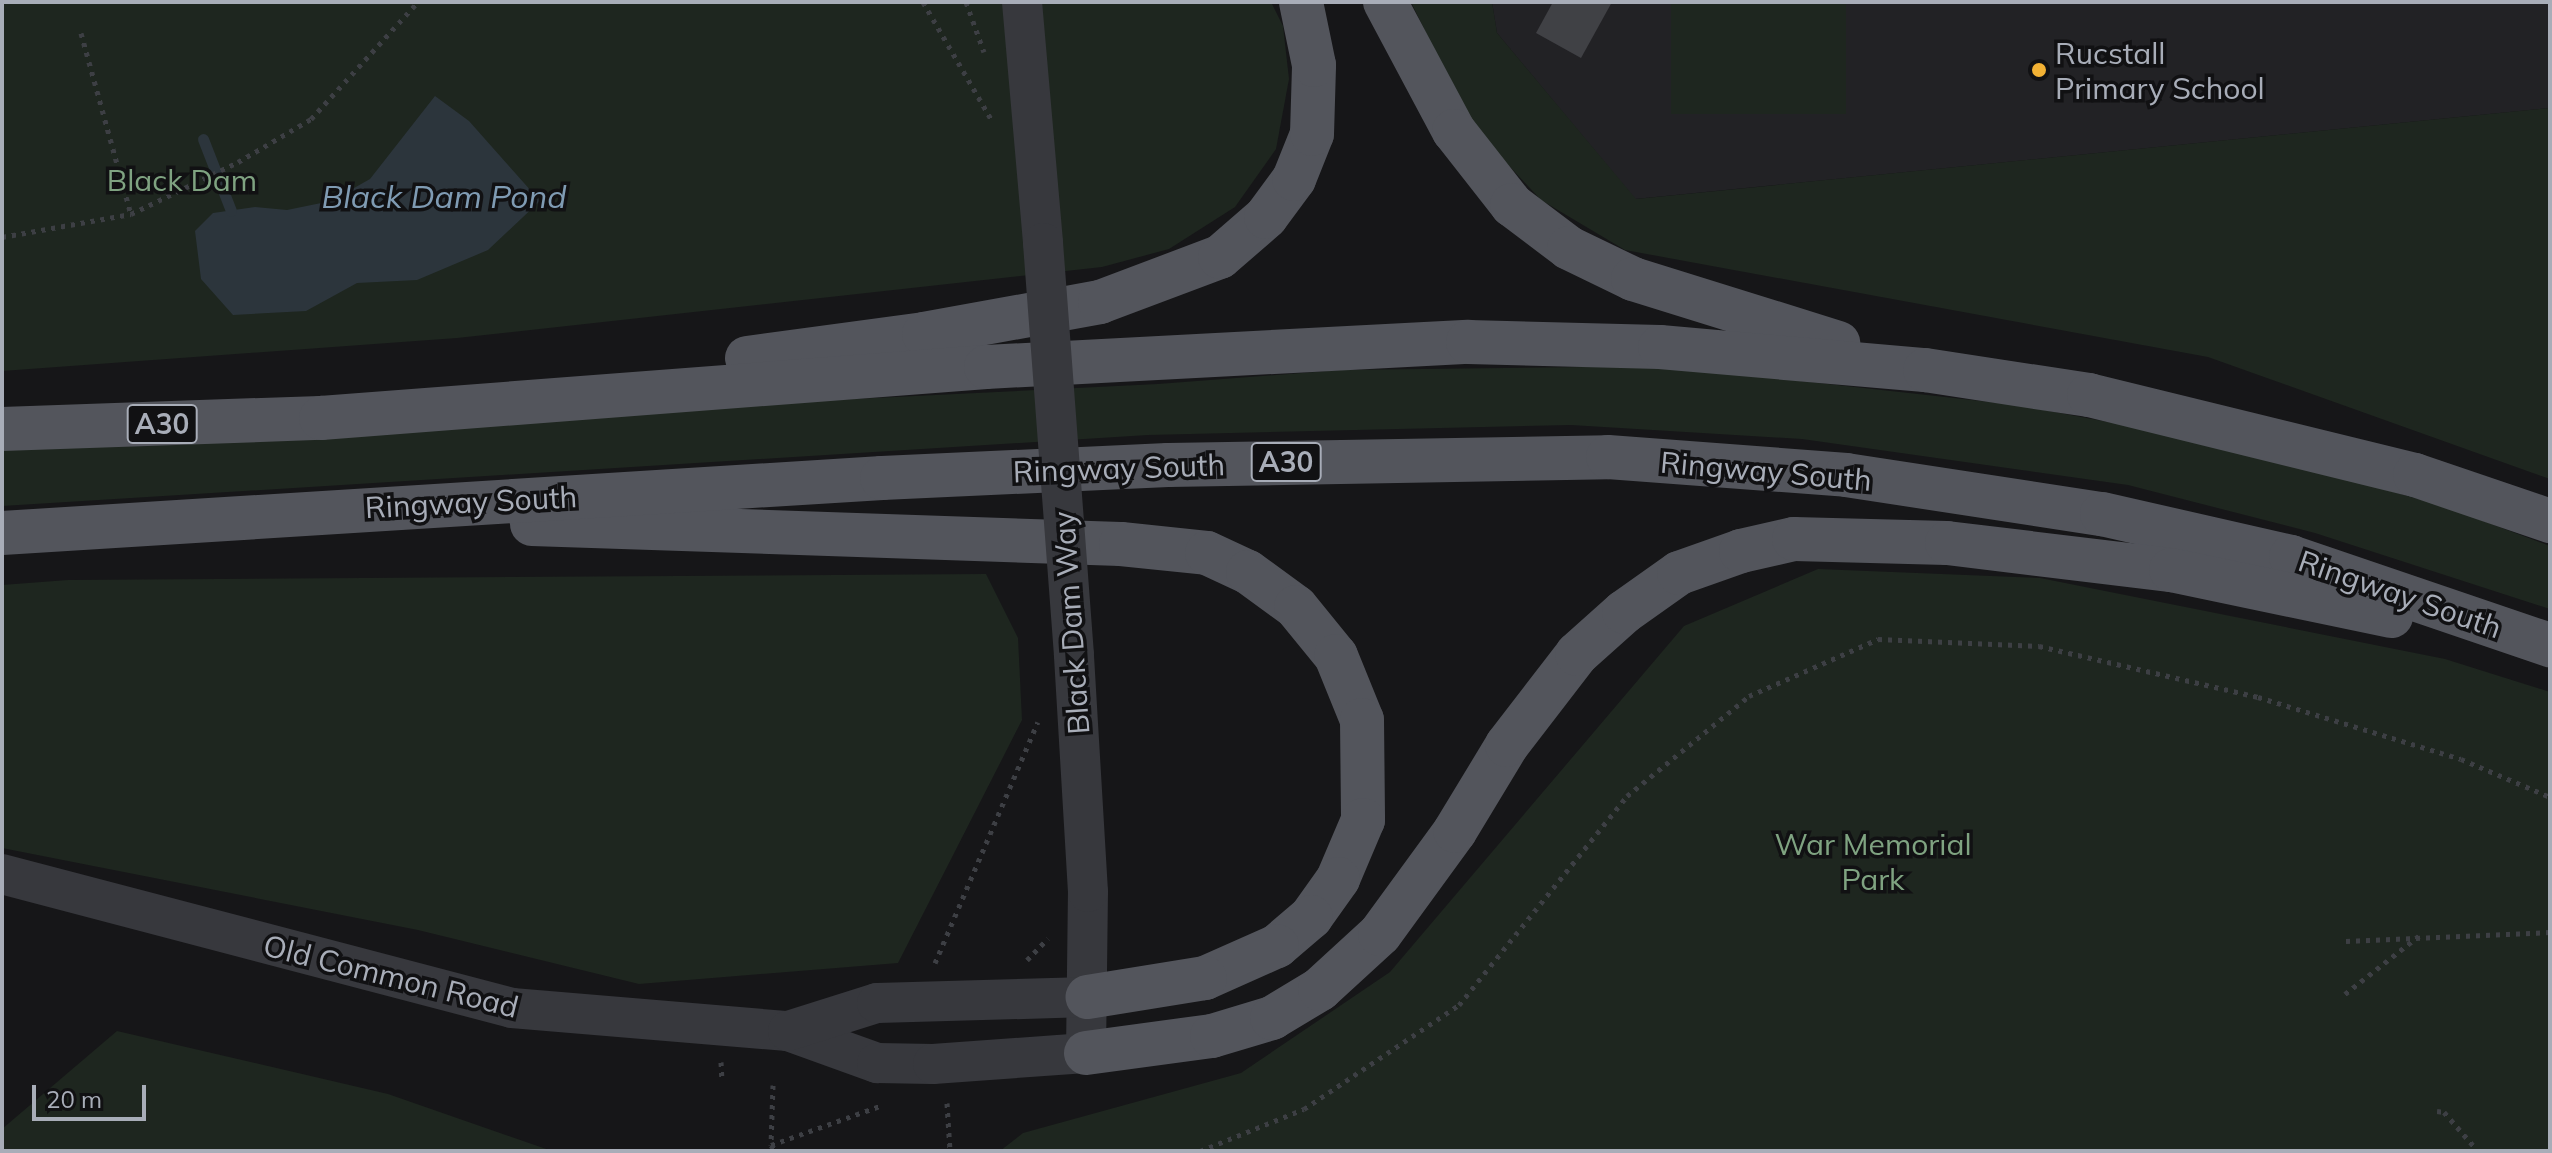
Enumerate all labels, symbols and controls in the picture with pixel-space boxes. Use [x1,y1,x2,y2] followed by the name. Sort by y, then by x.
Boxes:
[2055,35,2265,106] place label: Rucstall Primary School
[2030,61,2048,79] marker: Rucstall Primary School
[107,162,257,198] park label: Black Dam
[321,177,567,215] water label: Black Dam Pond
[126,400,198,448] road number: A30
[1250,438,1322,486] road number: A30
[1659,444,1873,498] street label: Ringway South
[1012,446,1226,490] street label: Ringway South
[364,478,578,526] street label: Ringway South
[1045,510,1097,736] street label: Black Dam Way
[2294,542,2506,646] street label: Ringway South
[1774,826,1972,896] park label: War Memorial Park
[260,927,522,1025] street label: Old Common Road
[36,1069,150,1119] scale bar
[46,1084,102,1114] text: 20 m

